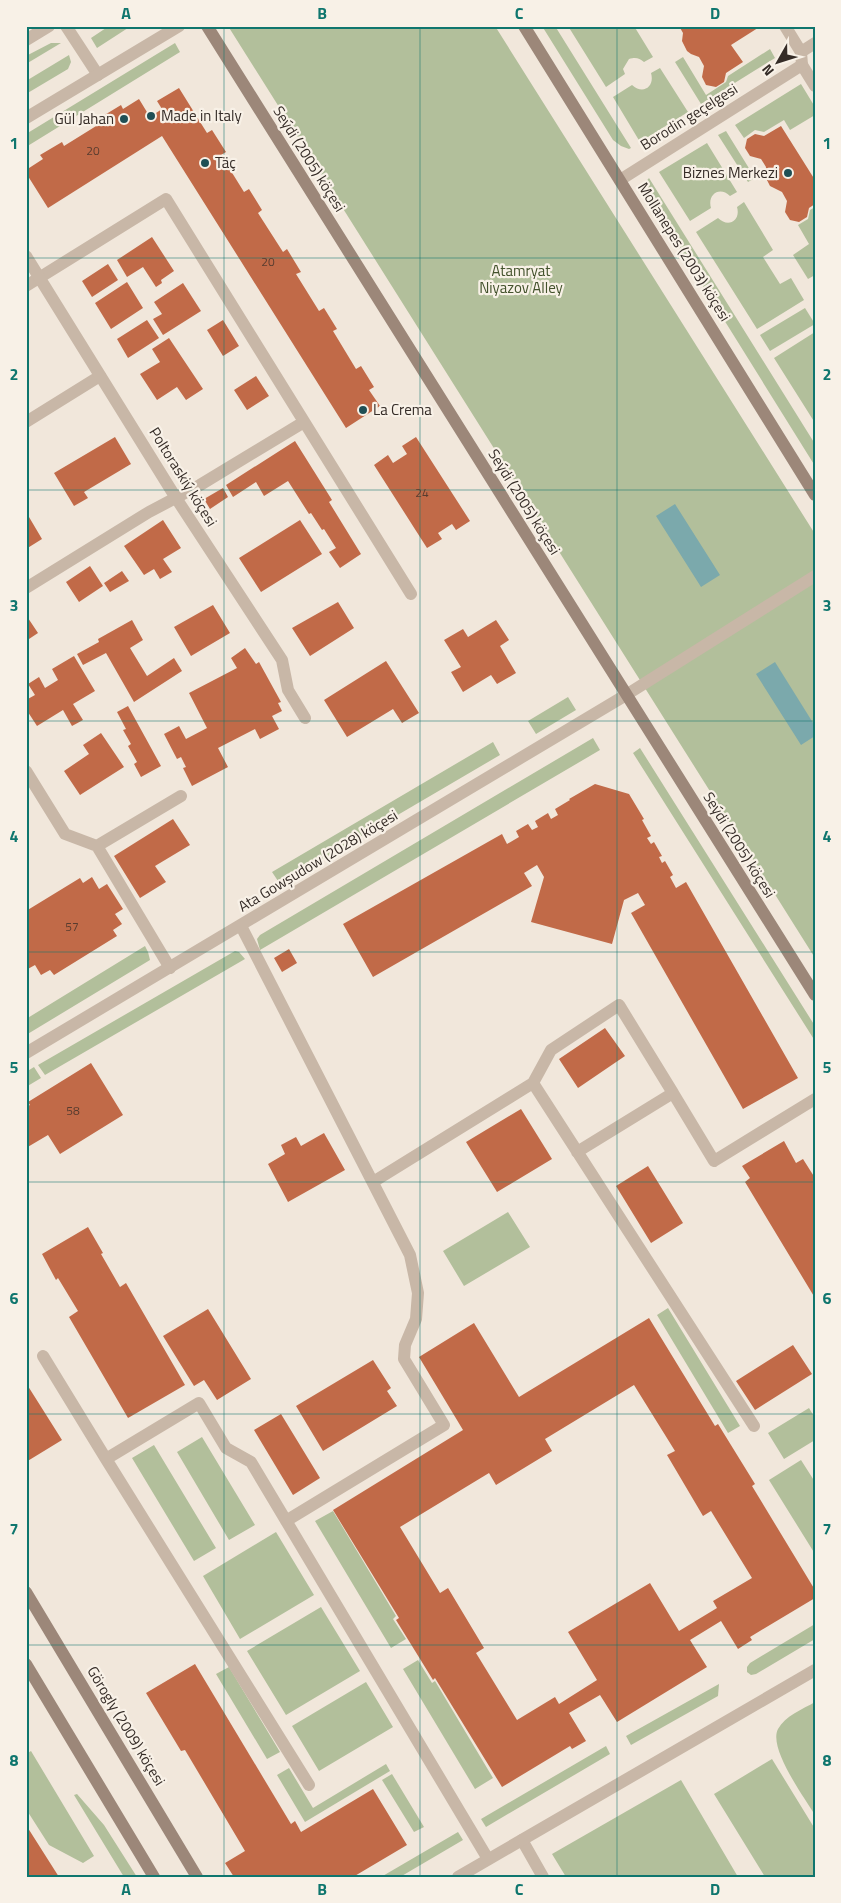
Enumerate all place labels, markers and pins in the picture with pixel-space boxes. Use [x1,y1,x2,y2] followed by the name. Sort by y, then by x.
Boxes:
[161,104,242,127] place label: Made in Italy
[55,107,114,130] place label: Gül Jahan
[145,110,157,122] marker: Made in Italy
[118,113,130,125] marker: Gül Jahan
[215,151,236,174] place label: Täç
[199,157,211,169] marker: Täç
[683,161,778,184] place label: Biznes Merkezi
[782,167,794,179] marker: Biznes Merkezi
[373,398,432,421] place label: La Crema
[357,404,369,416] marker: La Crema

